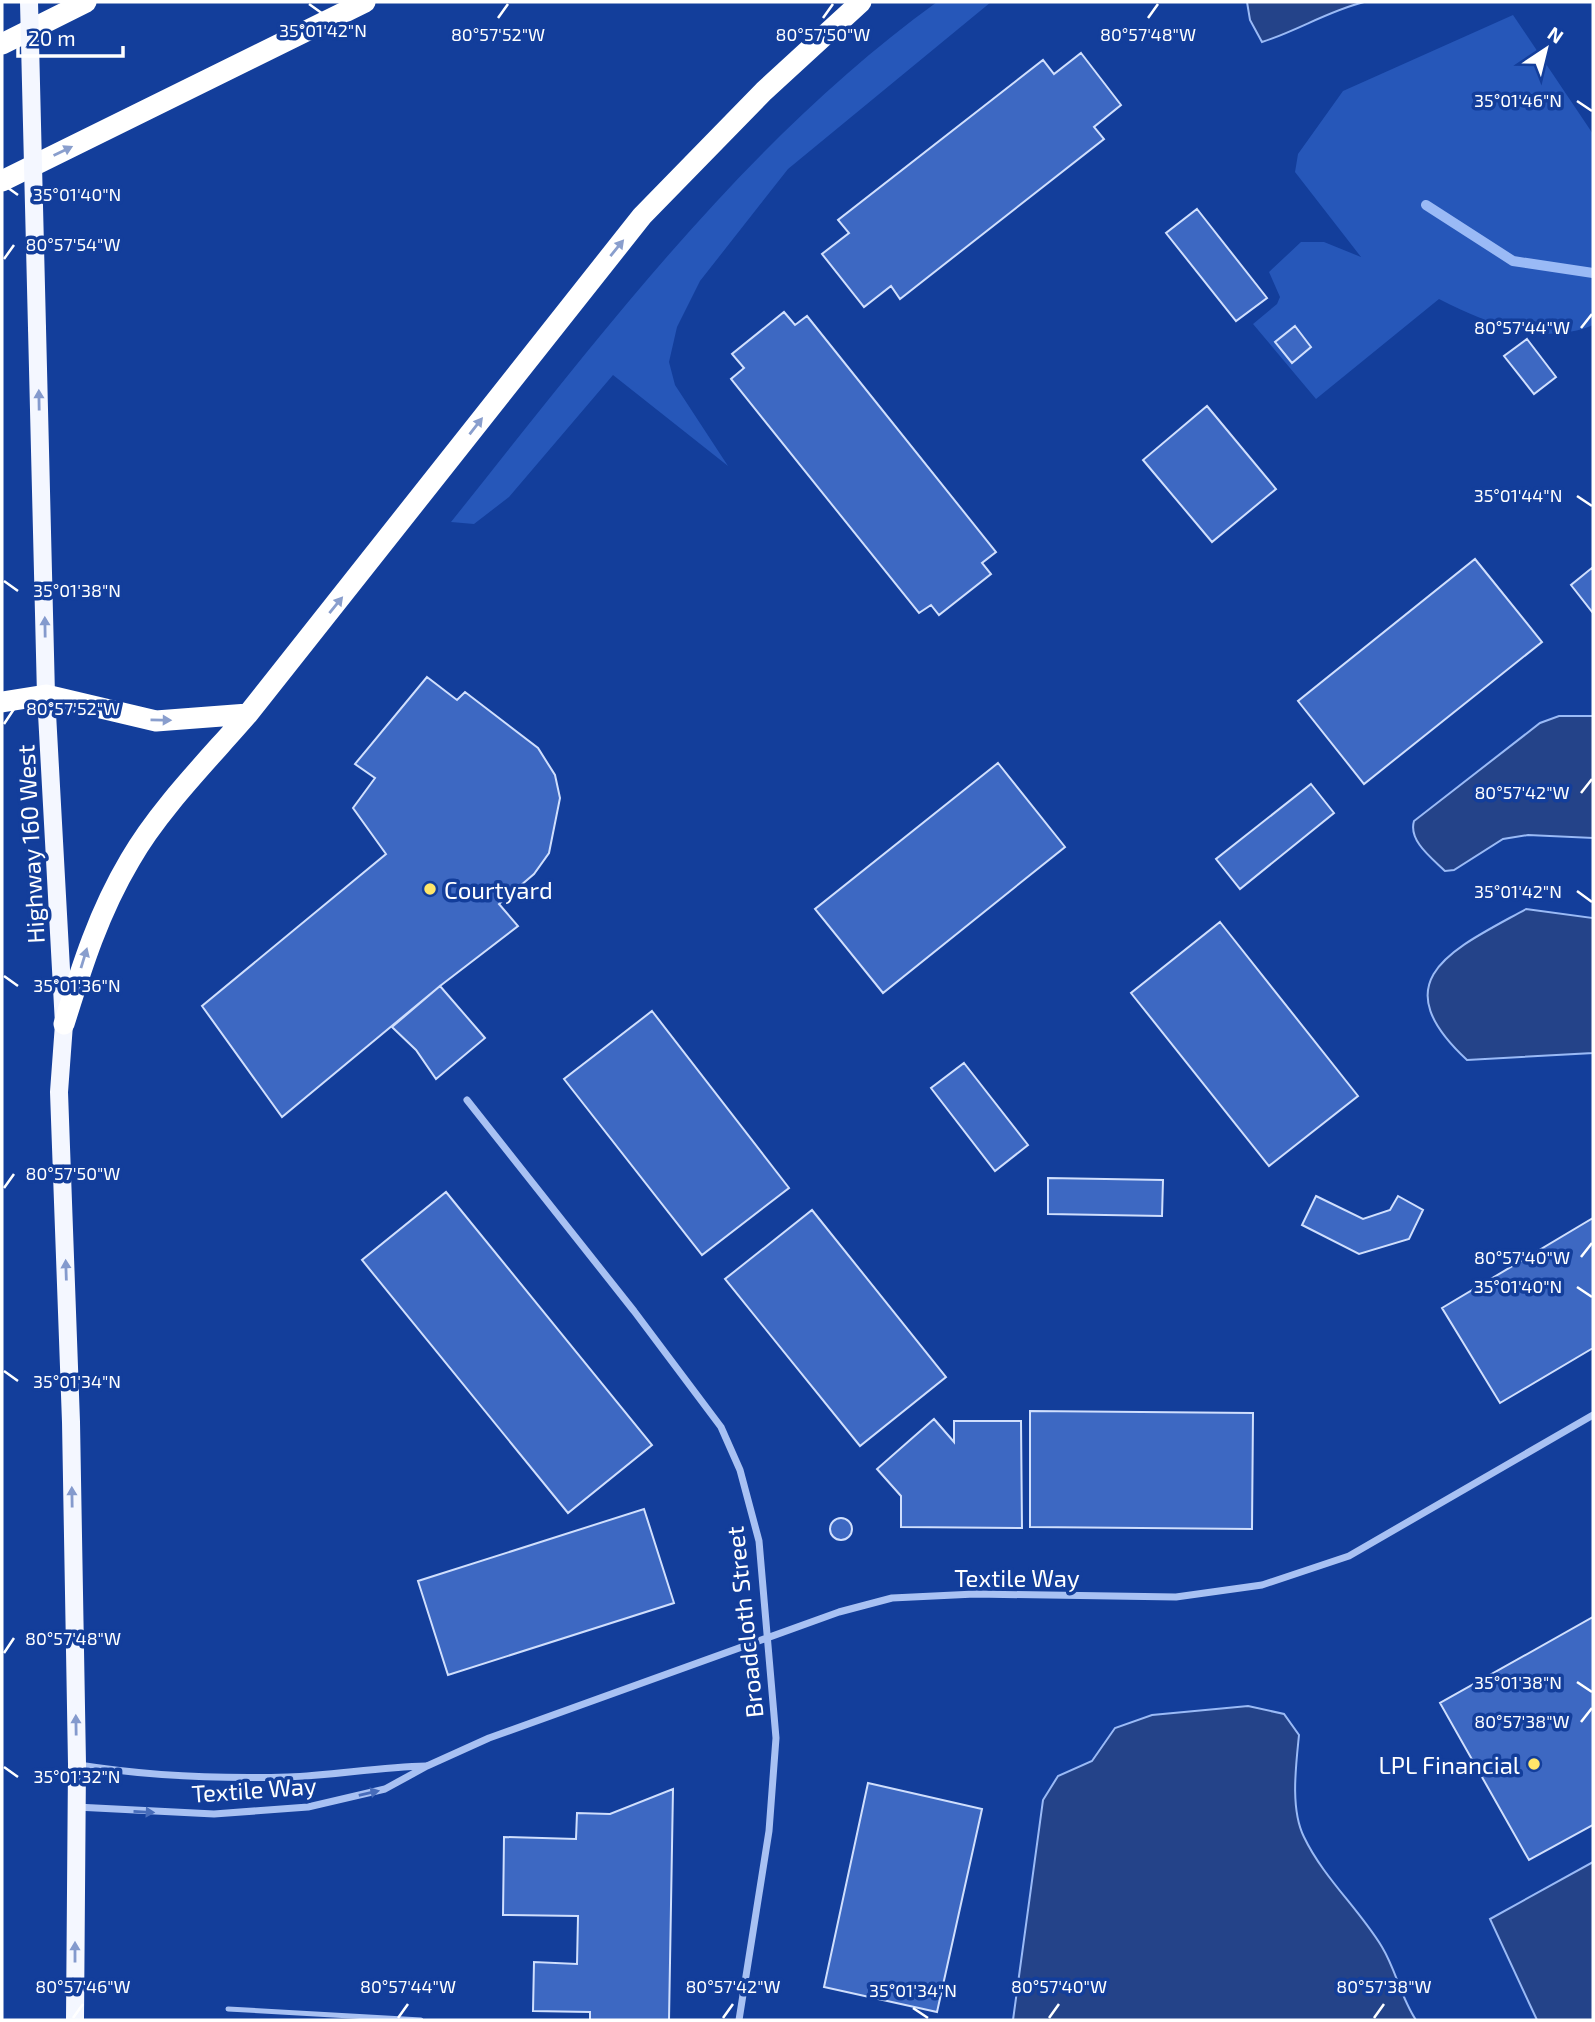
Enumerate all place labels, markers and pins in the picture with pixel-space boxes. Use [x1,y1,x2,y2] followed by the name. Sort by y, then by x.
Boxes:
[444,875,553,904] place label: Courtyard
[422,881,438,897] marker: Courtyard
[1378,1750,1520,1779] place label: LPL Financial
[1526,1756,1542,1772] marker: LPL Financial

